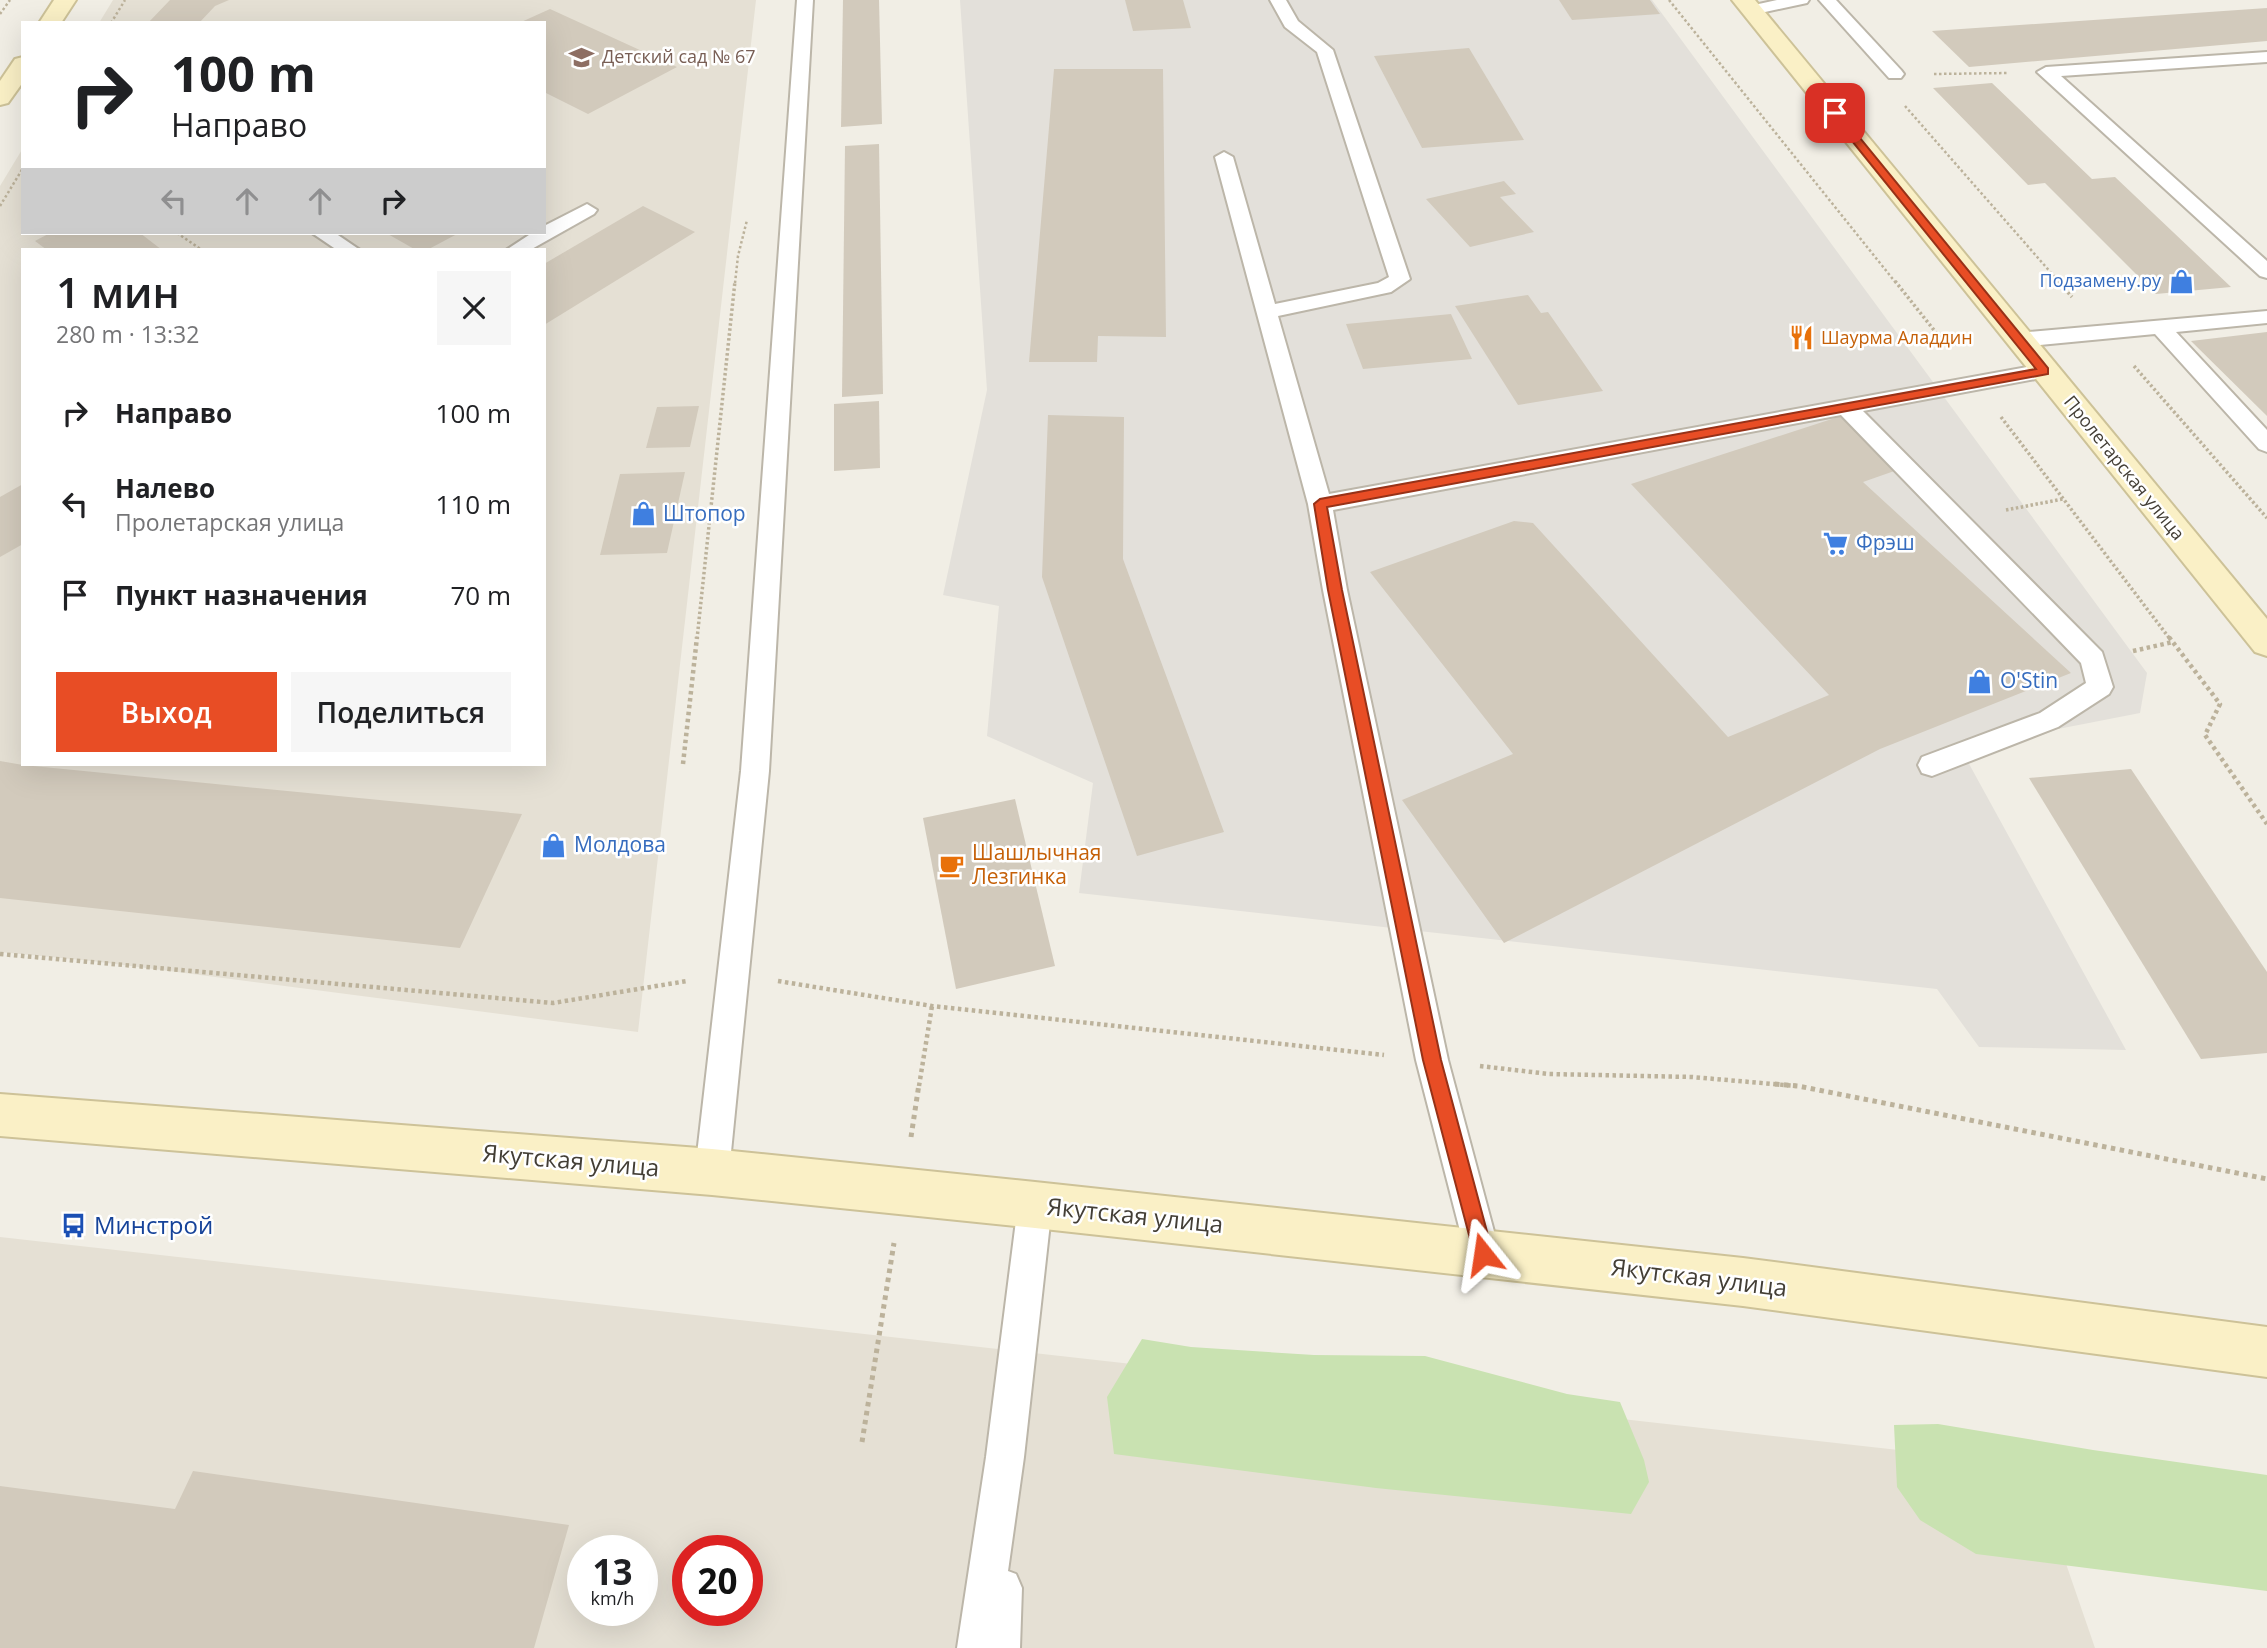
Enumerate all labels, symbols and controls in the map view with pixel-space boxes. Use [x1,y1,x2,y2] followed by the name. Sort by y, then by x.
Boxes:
[171,40,316,106] text: 100 m
[568,43,596,71] school or university icon: Детский сад № 67
[602,44,756,68] place label: Детский сад № 67
[56,49,147,140] icon: right
[1805,83,1865,143] pin
[1816,94,1854,132] icon: arrive
[171,103,307,146] text: Направо
[155,182,193,220] icon: left
[228,182,266,220] icon: ahead
[301,182,339,220] icon: ahead
[374,182,412,220] icon: right
[56,263,180,320] text: 1 мин
[2167,267,2195,295] shop icon: Подзамену.ру
[2040,268,2162,292] place label: Подзамену.ру
[437,271,511,345] button: close
[56,318,199,350] text: 280 m · 13:32
[1787,324,1815,352] restaurant icon: Шаурма Аладдин
[1821,325,1973,349] place label: Шаурма Аладдин
[2059,390,2191,545] street label: Пролетарская улица
[56,394,94,432] icon: right
[115,395,232,431] text: Направо
[436,395,511,431] text: 100 m
[115,470,215,506] text: Налево
[56,485,94,523] icon: left
[436,486,511,522] text: 110 m
[663,499,746,527] place label: Штопор
[629,500,657,528] shop icon: Штопор
[115,506,344,538] text: Пролетарская улица
[1856,528,1915,556] place label: Фрэш
[1822,529,1850,557] supermarket icon: Фрэш
[56,576,94,614] icon: arrive
[115,577,368,613] text: Пункт назначения
[450,577,511,613] text: 70 m
[2000,666,2058,694] place label: O'Stin
[1966,667,1994,695] shop icon: O'Stin
[56,672,277,752] button: Выход
[291,672,511,752] button: Поделиться
[574,830,666,858] place label: Молдова
[540,831,568,859] shop icon: Молдова
[972,838,1102,890] place label: Шашлычная Лезгинка
[938,851,966,879] cafe icon: Шашлычная Лезгинка
[482,1135,661,1184] street label: Якутская улица
[1045,1189,1225,1240] street label: Якутская улица
[94,1208,213,1241] place label: Минстрой
[60,1212,88,1240] bus stop icon: Минстрой
[1446,1217,1520,1291] position arrow
[1609,1249,1789,1304] street label: Якутская улица
[672,1535,763,1626] speed limit sign: 20
[592,1548,633,1595] text: 13
[591,1586,634,1610] text: km/h

